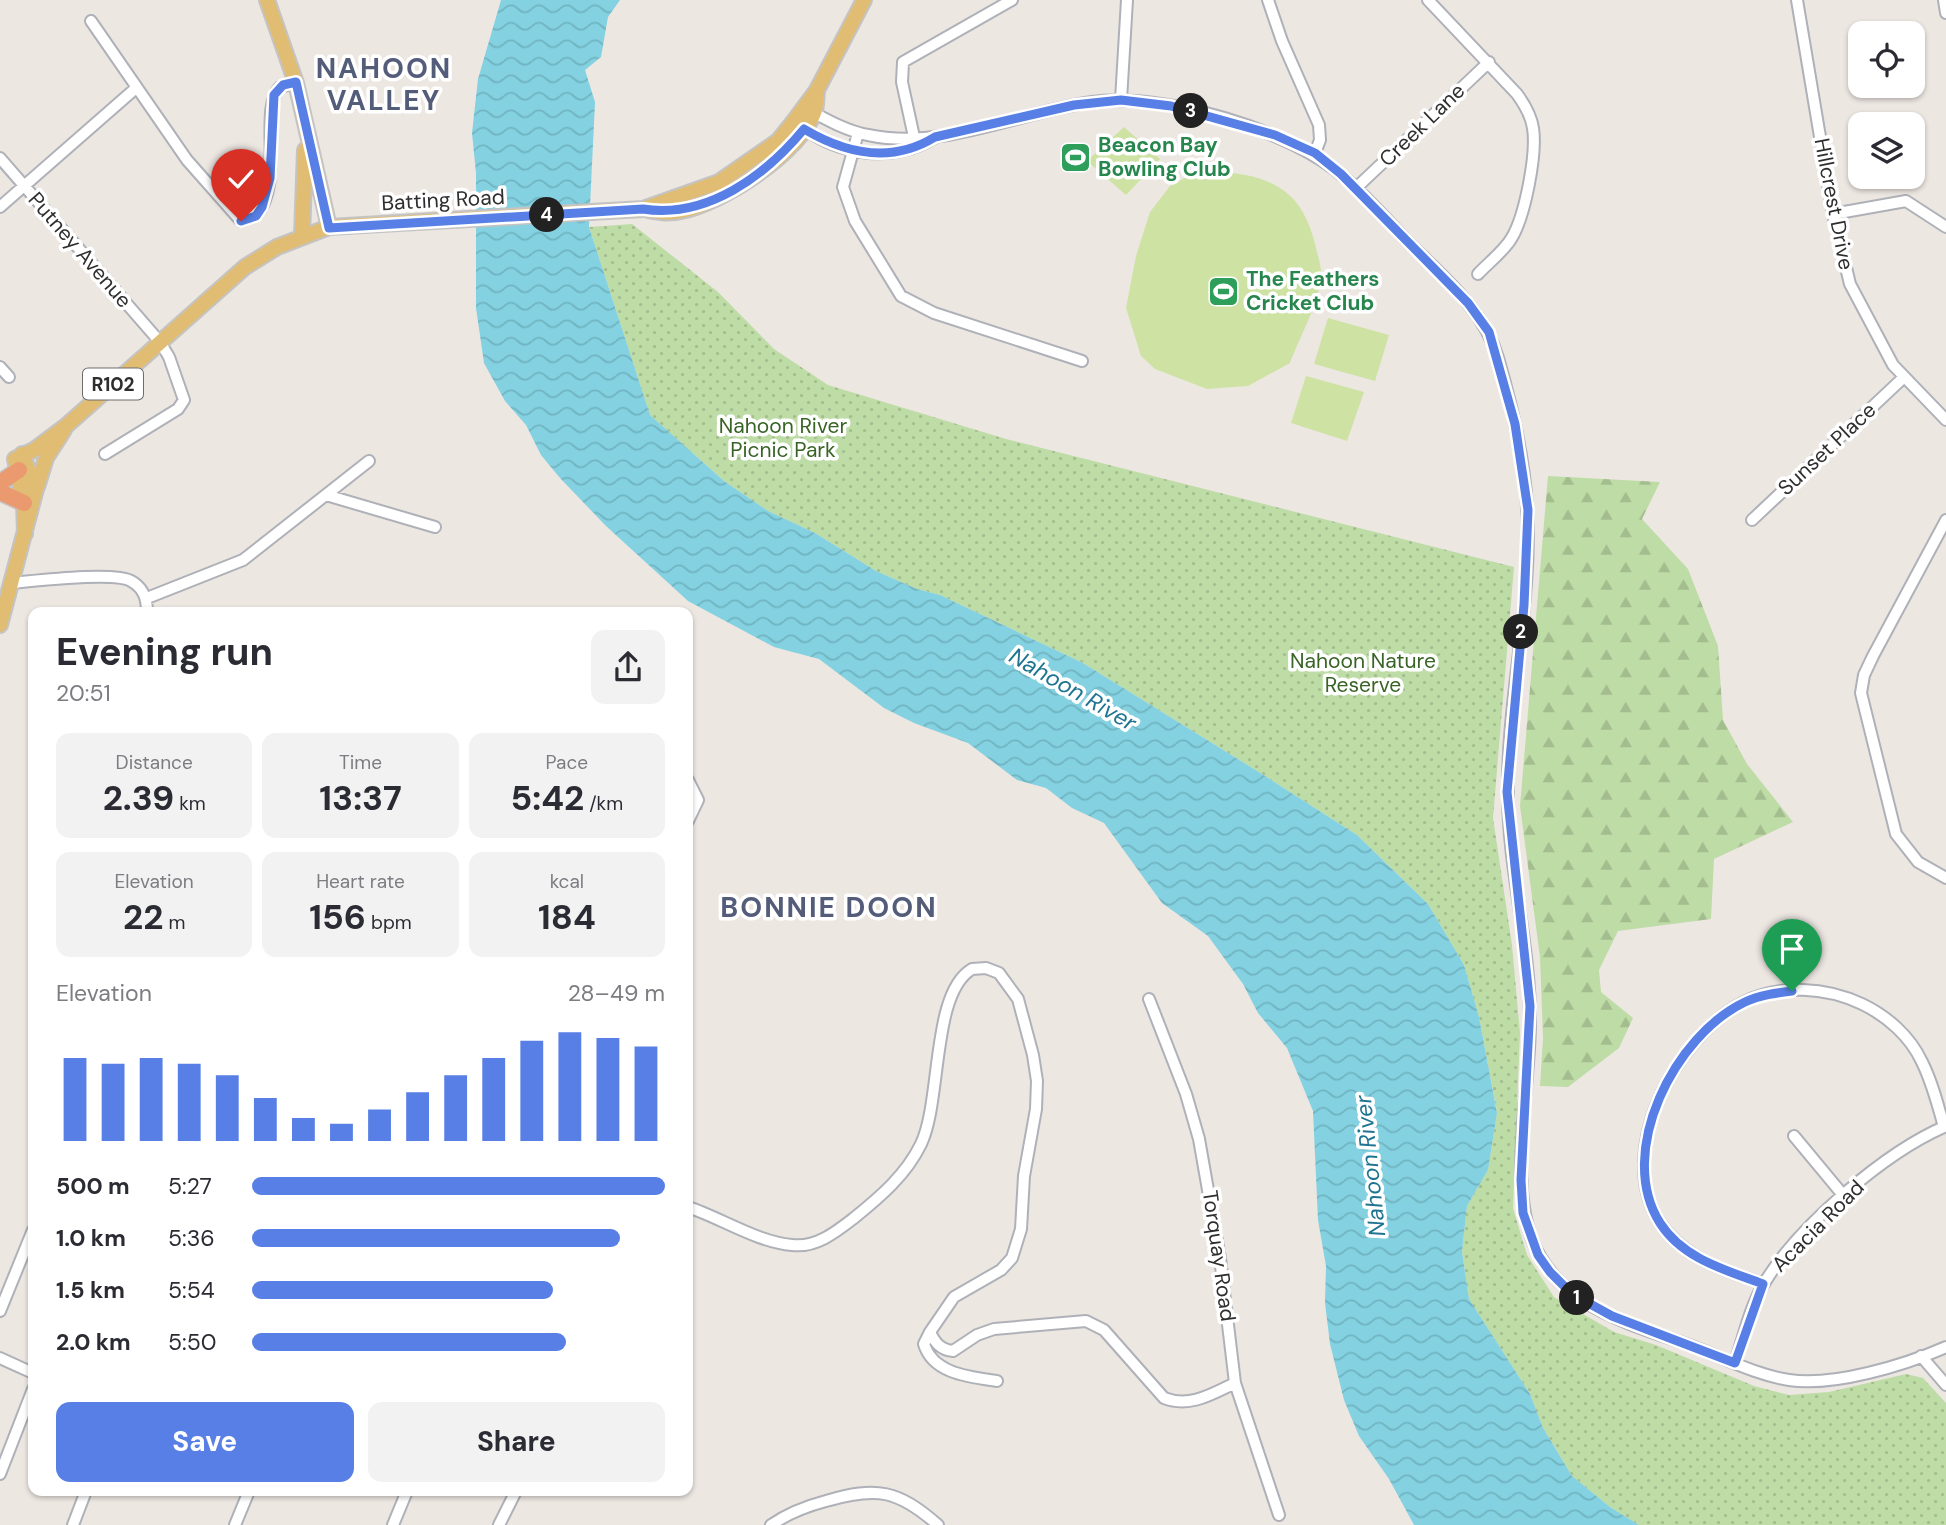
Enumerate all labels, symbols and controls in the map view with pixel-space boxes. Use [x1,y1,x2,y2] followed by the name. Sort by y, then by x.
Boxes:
[1848,21,1925,189] map controls
[1848,21,1925,98] button: locate
[316,50,452,119] district label: NAHOON VALLEY
[1373,77,1471,173] street label: Creek Lane
[1174,94,1208,128] pin: 3
[1185,98,1196,123] text: 3
[1848,112,1925,189] button: layers
[1098,131,1231,183] place label: Beacon Bay Bowling Club
[1808,136,1861,272] street label: Hillcrest Drive
[1058,140,1092,174] sports icon: Beacon Bay Bowling Club
[211,149,271,221] pin
[222,160,260,198] icon: check
[381,183,505,217] street label: Batting Road
[22,186,138,314] street label: Putney Avenue
[530,198,564,232] pin: 4
[540,202,553,227] text: 4
[1246,265,1380,317] place label: The Feathers Cricket Club
[1206,274,1240,308] sports icon: The Feathers Cricket Club
[83,368,143,400] road number: R102
[1772,396,1882,502] street label: Sunset Place
[719,412,847,464] park label: Nahoon River Picnic Park
[1504,614,1538,650] pin: 2
[1515,619,1526,644] text: 2
[56,627,273,677] text: Evening run
[591,630,665,704] button: share
[1004,641,1143,738] water label: Nahoon River
[1290,647,1436,699] park label: Nahoon Nature Reserve
[56,678,111,708] text: 20:51
[116,750,193,775] text: Distance
[339,750,382,775] text: Time
[546,750,588,775] text: Pace
[103,775,174,821] text: 2.39
[319,775,402,821] text: 13:37
[511,775,584,821] text: 5:42
[174,791,206,816] text: km
[584,791,623,816] text: /km
[115,869,194,894] text: Elevation
[316,869,405,894] text: Heart rate
[550,869,584,894] text: kcal
[720,889,938,926] district label: BONNIE DOON
[123,894,163,940] text: 22
[309,894,366,940] text: 156
[538,894,596,940] text: 184
[163,910,185,935] text: m
[366,910,412,935] text: bpm
[1762,919,1822,991] pin
[1773,930,1811,968] icon: arrive
[56,978,152,1008] text: Elevation
[568,978,665,1008] text: 28–49 m
[1348,1092,1392,1238] water label: Nahoon River
[56,1171,130,1201] text: 500 m
[168,1171,212,1201] text: 5:27
[1766,1174,1870,1278] street label: Acacia Road
[1196,1189,1242,1323] street label: Torquay Road
[56,1223,126,1253] text: 1.0 km
[168,1223,215,1253] text: 5:36
[56,1275,125,1305] text: 1.5 km
[168,1275,215,1305] text: 5:54
[1560,1280,1594,1316] pin: 1
[1573,1285,1580,1310] text: 1
[56,1327,131,1357] text: 2.0 km
[168,1327,216,1357] text: 5:50
[56,1402,354,1482] button: Save
[368,1402,665,1482] button: Share

